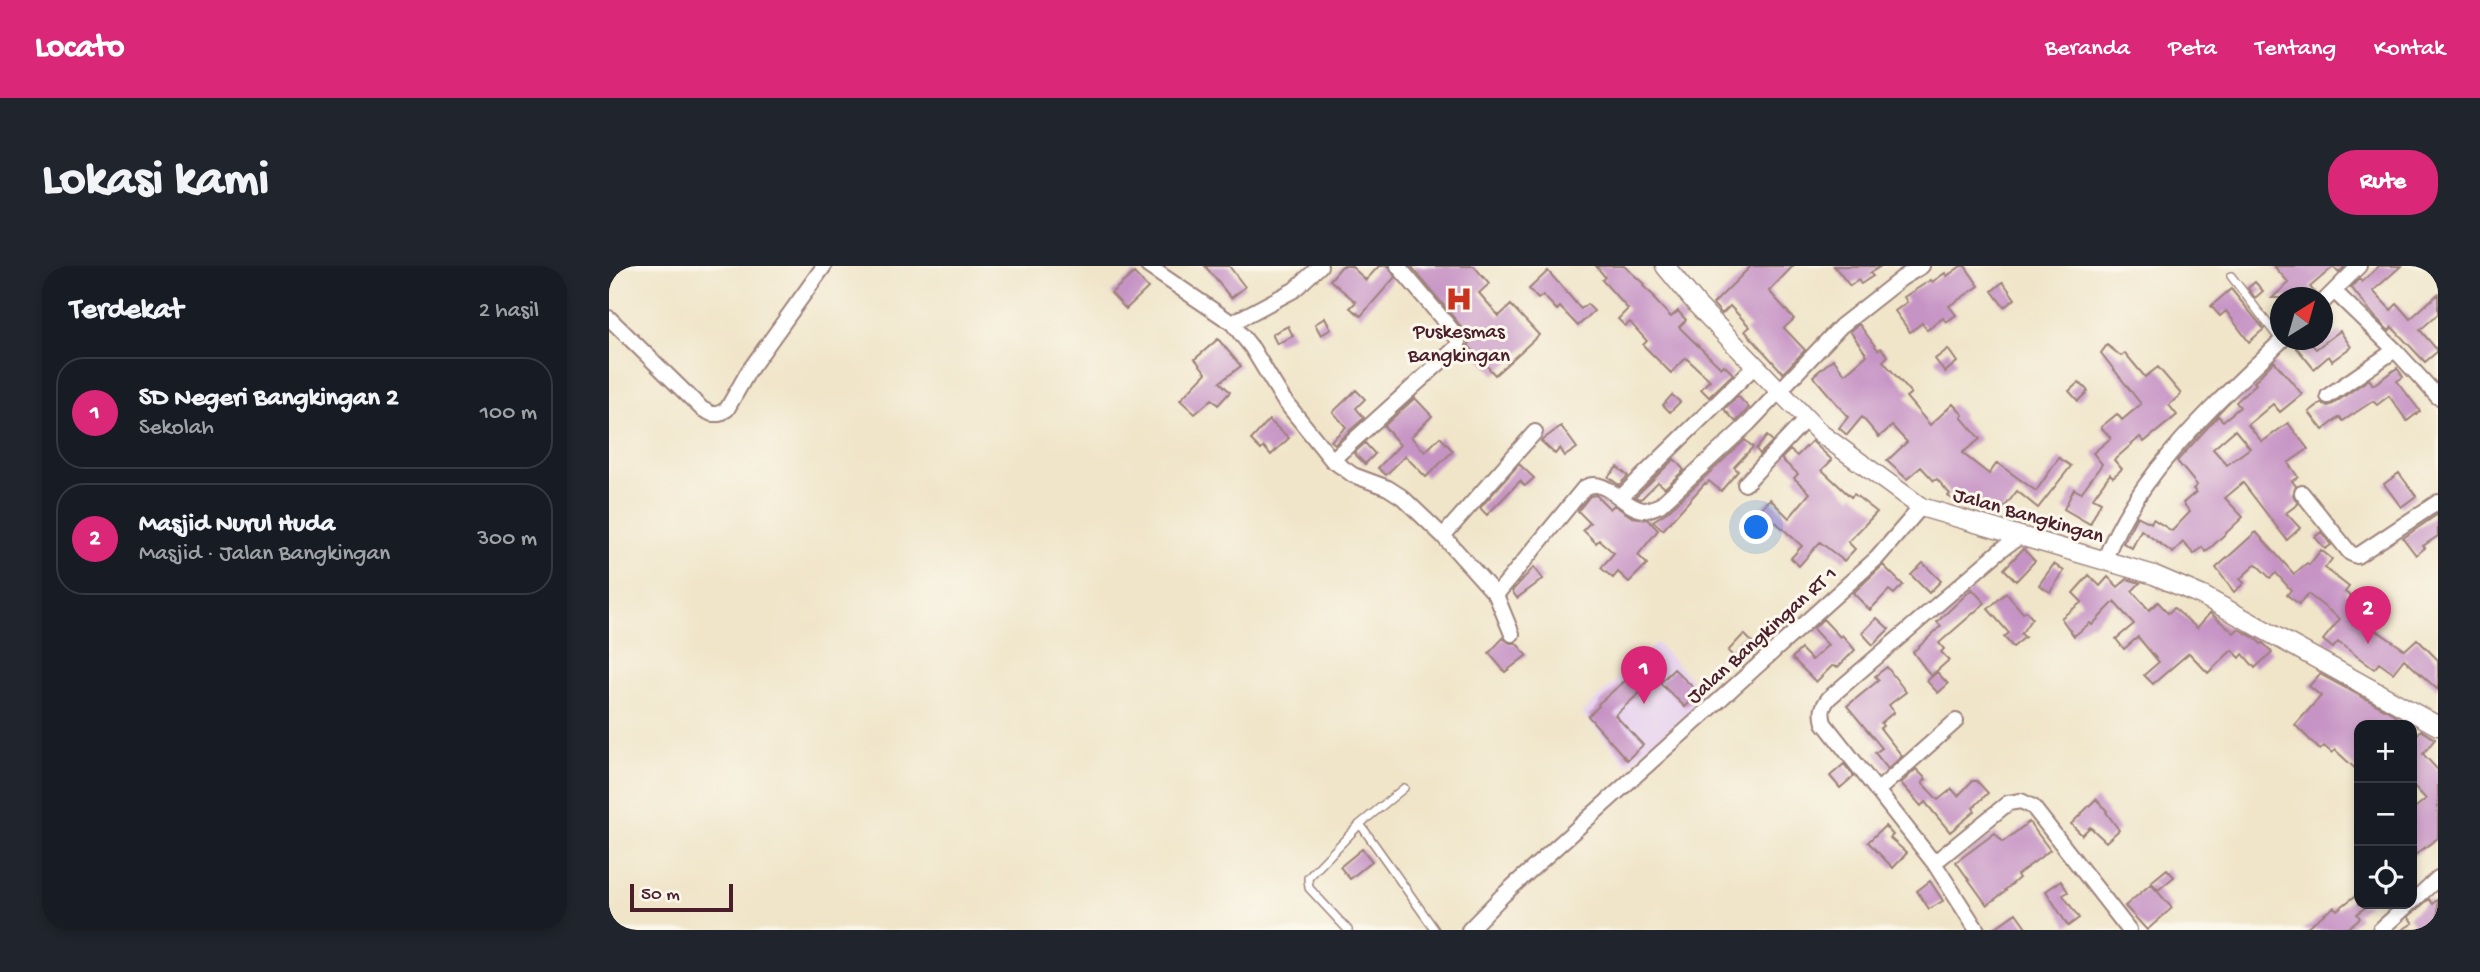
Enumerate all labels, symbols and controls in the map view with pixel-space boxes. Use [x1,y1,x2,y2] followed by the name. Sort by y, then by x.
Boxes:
[35,30,124,68] text: Locato
[2045,35,2130,64] text: Beranda
[2168,35,2217,64] text: Peta
[2255,35,2336,64] text: Tentang
[2374,35,2445,64] text: Kontak
[2328,150,2438,215] button: Rute
[42,153,269,211] text: Lokasi kami
[1444,284,1474,314] hospital icon: Puskesmas Bangkingan
[2270,287,2333,350] north arrow
[70,294,183,329] text: Terdekat
[479,298,539,325] text: 2 hasil
[1407,321,1510,370] place label: Puskesmas Bangkingan
[139,384,399,415] text: SD Negeri Bangkingan 2
[90,400,100,427] text: 1
[480,400,537,427] text: 100 m
[139,415,214,442] text: Sekolah
[1950,484,2106,551] street label: Jalan Bangkingan
[139,510,335,541] text: Masjid Nurul Huda
[1739,510,1773,544] your location
[89,526,101,553] text: 2
[477,526,537,553] text: 300 m
[139,541,390,568] text: Masjid · Jalan Bangkingan
[1683,563,1844,711] street label: Jalan Bangkingan RT 1
[2345,586,2391,644] pin: 2
[1621,646,1667,704] pin: 1
[2354,720,2417,909] map controls
[2354,720,2417,783] button: +
[2354,783,2417,846] button: −
[2354,846,2417,909] button: locate
[630,881,733,913] scale bar
[641,884,680,907] text: 50 m

